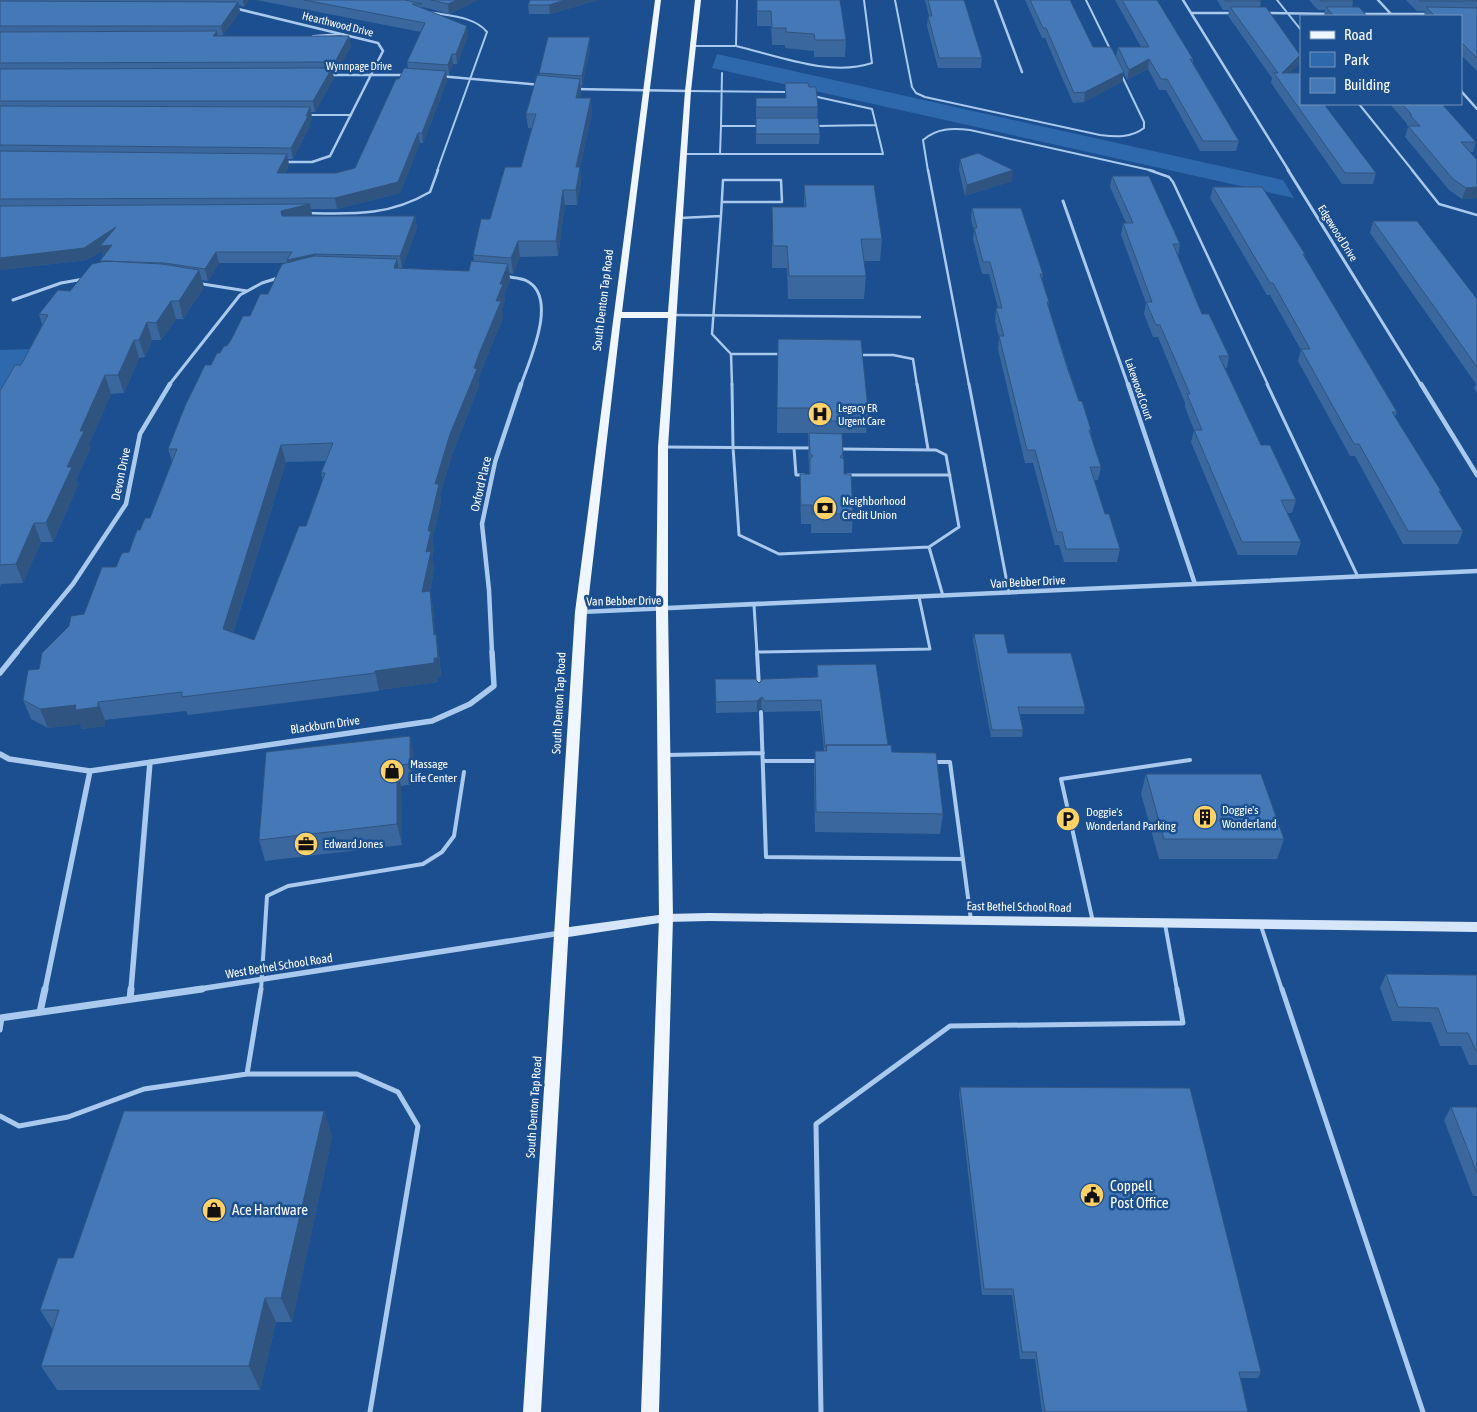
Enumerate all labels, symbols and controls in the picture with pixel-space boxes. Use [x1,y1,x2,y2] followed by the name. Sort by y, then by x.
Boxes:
[301,9,375,39] street label: Hearthwood Drive
[1300,15,1462,105] legend
[1344,26,1373,43] text: Road
[1344,51,1369,68] text: Park
[326,60,392,72] street label: Wynnpage Drive
[1344,76,1390,93] text: Building
[1316,203,1360,263] street label: Edgewood Drive
[590,248,616,352] street label: South Denton Tap Road
[1123,357,1155,421] street label: Lakewood Court
[807,401,833,427] hospital icon: Legacy ER Urgent Care
[838,402,885,427] place label: Legacy ER Urgent Care
[109,446,133,502] street label: Devon Drive
[468,455,494,513] street label: Oxford Place
[842,494,906,522] place label: Neighborhood Credit Union
[812,495,838,521] bank icon: Neighborhood Credit Union
[990,573,1066,591] street label: Van Bebber Drive
[586,593,662,609] street label: Van Bebber Drive
[549,652,569,754] street label: South Denton Tap Road
[289,713,361,737] street label: Blackburn Drive
[410,757,457,785] place label: Massage Life Center
[379,758,405,784] shop icon: Massage Life Center
[1222,803,1277,831] place label: Doggie's Wonderland
[1192,804,1218,830] building icon: Doggie's Wonderland
[1086,805,1177,833] place label: Doggie's Wonderland Parking
[1055,806,1081,832] parking icon: Doggie's Wonderland Parking
[293,831,319,857] office icon: Edward Jones
[324,837,383,851] place label: Edward Jones
[966,899,1072,915] street label: East Bethel School Road
[225,951,333,981] street label: West Bethel School Road
[523,1056,545,1158] street label: South Denton Tap Road
[1110,1177,1169,1211] place label: Coppell Post Office
[1079,1182,1105,1208] public building icon: Coppell Post Office
[201,1197,227,1223] shop icon: Ace Hardware
[232,1201,308,1218] place label: Ace Hardware

